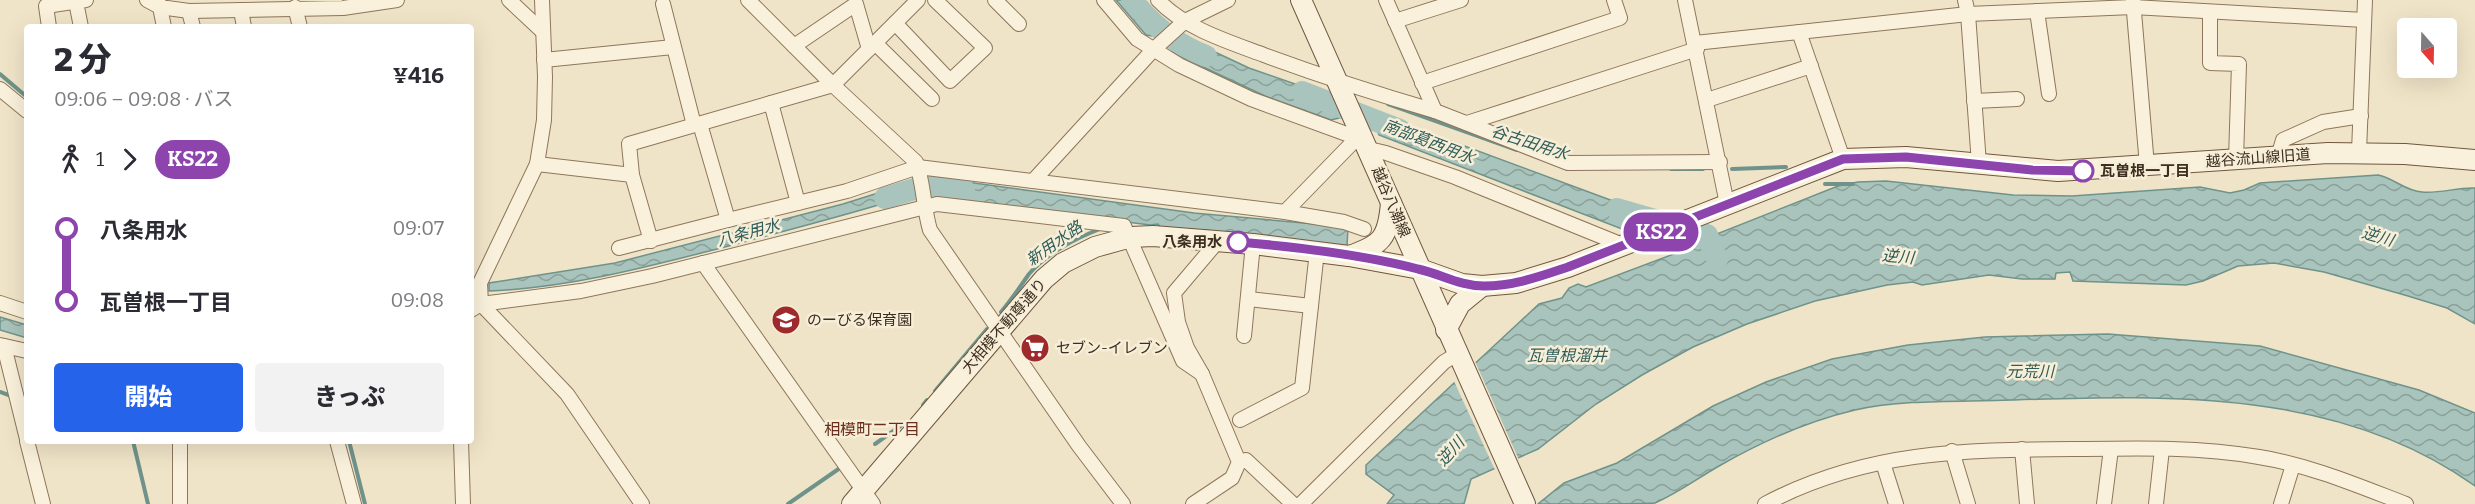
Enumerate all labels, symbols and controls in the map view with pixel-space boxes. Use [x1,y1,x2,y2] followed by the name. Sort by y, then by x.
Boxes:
[2397,18,2457,78] north arrow
[2397,18,2457,78] map controls
[54,40,112,80] text: 2 分
[393,62,444,89] text: ¥416
[54,87,234,111] text: 09:06 – 09:08 · バス
[1381,115,1479,168] water label: 南部葛西用水
[1489,121,1573,164] water label: 谷古田用水
[54,143,87,176] icon: walk
[113,143,146,176] icon: forward
[2204,145,2311,171] street label: 越谷流山線旧道
[167,146,218,172] text: KS22
[96,147,104,171] text: 1
[2072,160,2094,182] marker: 瓦曽根一丁目
[2100,162,2190,180] place label: 瓦曽根一丁目
[1368,163,1414,240] street label: 越谷八潮線
[1619,212,1703,252] line badge: KS22
[715,215,783,250] water label: 八条用水
[392,216,444,240] text: 09:07
[1023,216,1088,270] water label: 新用水路
[100,217,188,244] text: 八条用水
[1635,219,1687,245] text: KS22
[2360,223,2398,251] water label: 逆川
[1227,231,1249,253] marker: 八条用水
[1162,233,1222,251] place label: 八条用水
[1881,246,1917,268] water label: 逆川
[958,275,1050,377] street label: 大相模不動尊通り
[390,288,444,312] text: 09:08
[100,289,232,316] text: 瓦曽根一丁目
[770,304,802,336] school or university icon: のーびる保育園
[807,311,912,329] place label: のーびる保育園
[1019,332,1051,364] supermarket icon: セブン-イレブン
[1056,339,1168,357] place label: セブン-イレブン
[1527,346,1609,365] water label: 瓦曽根溜井
[2006,362,2056,381] water label: 元荒川
[54,363,243,432] button: 開始
[255,363,444,432] button: きっぷ
[824,420,920,439] district label: 相模町二丁目
[1433,432,1469,470] water label: 逆川

